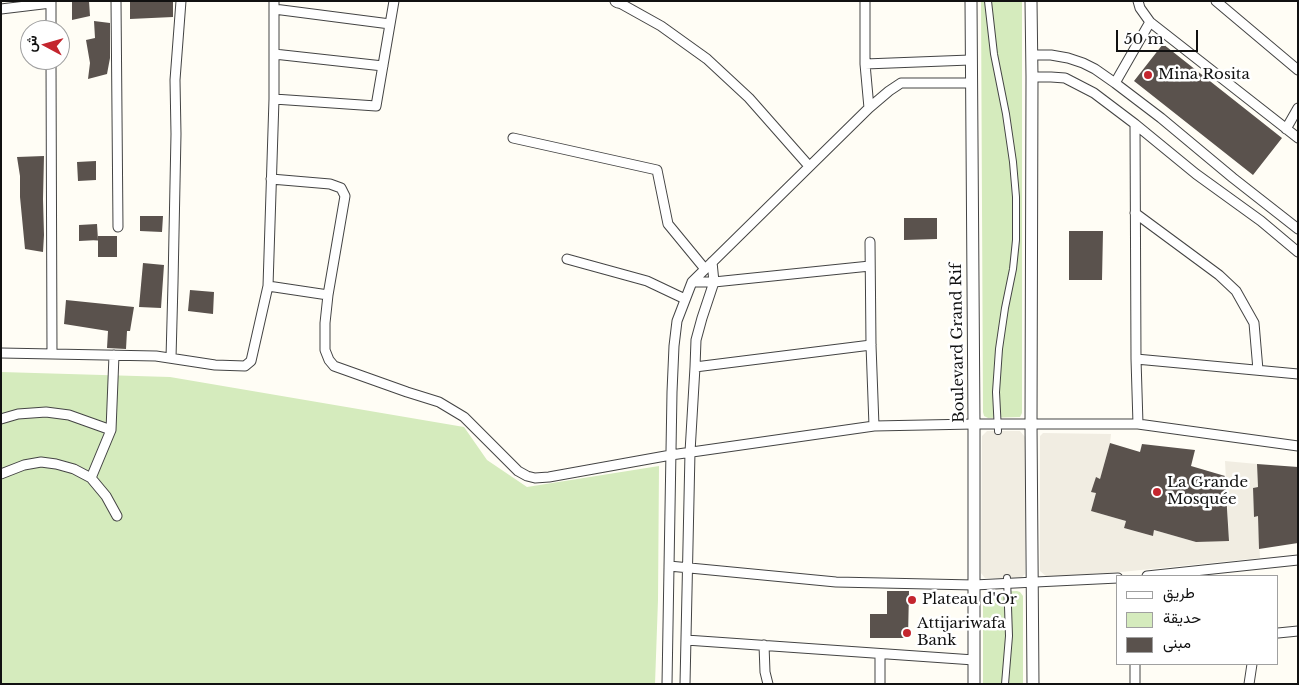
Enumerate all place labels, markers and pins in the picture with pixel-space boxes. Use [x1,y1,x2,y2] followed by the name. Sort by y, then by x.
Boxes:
[1158,66,1250,84] place label: Mina Rosita
[1142,69,1154,81] marker: Mina Rosita
[1167,474,1248,509] place label: La Grande Mosquée
[1151,486,1163,498] marker: La Grande Mosquée
[922,591,1017,609] place label: Plateau d'Or
[906,594,918,606] marker: Plateau d'Or
[917,615,1005,650] place label: Attijariwafa Bank
[901,627,913,639] marker: Attijariwafa Bank

